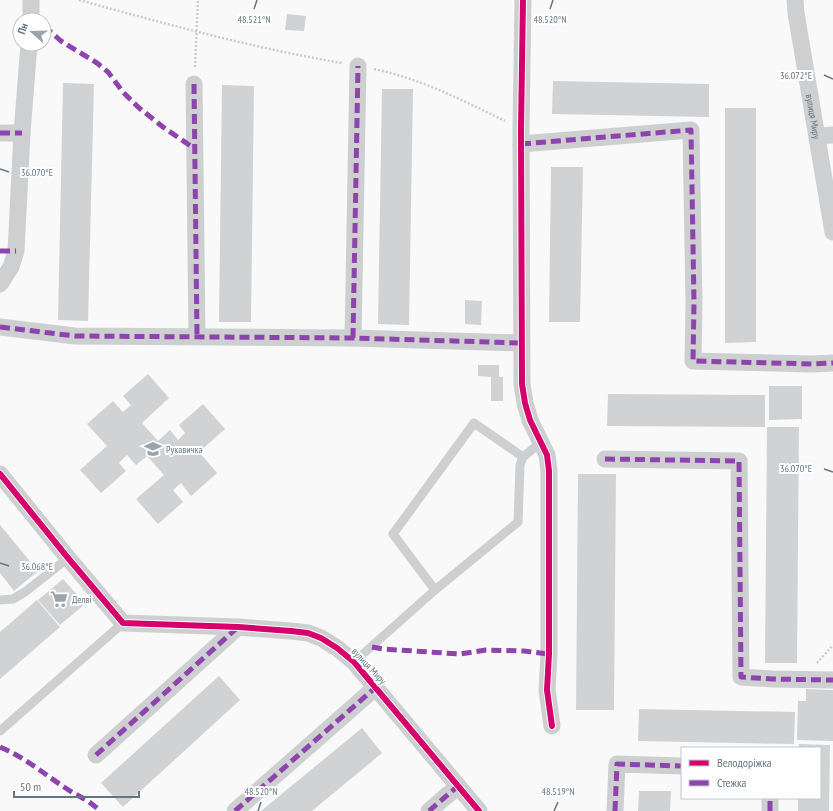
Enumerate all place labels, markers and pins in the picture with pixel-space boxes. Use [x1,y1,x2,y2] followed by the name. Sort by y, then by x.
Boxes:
[143,439,163,459] school or university icon: Рукавичка
[166,443,202,456] place label: Рукавичка
[49,589,69,609] supermarket icon: Делві
[72,593,92,606] place label: Делві

